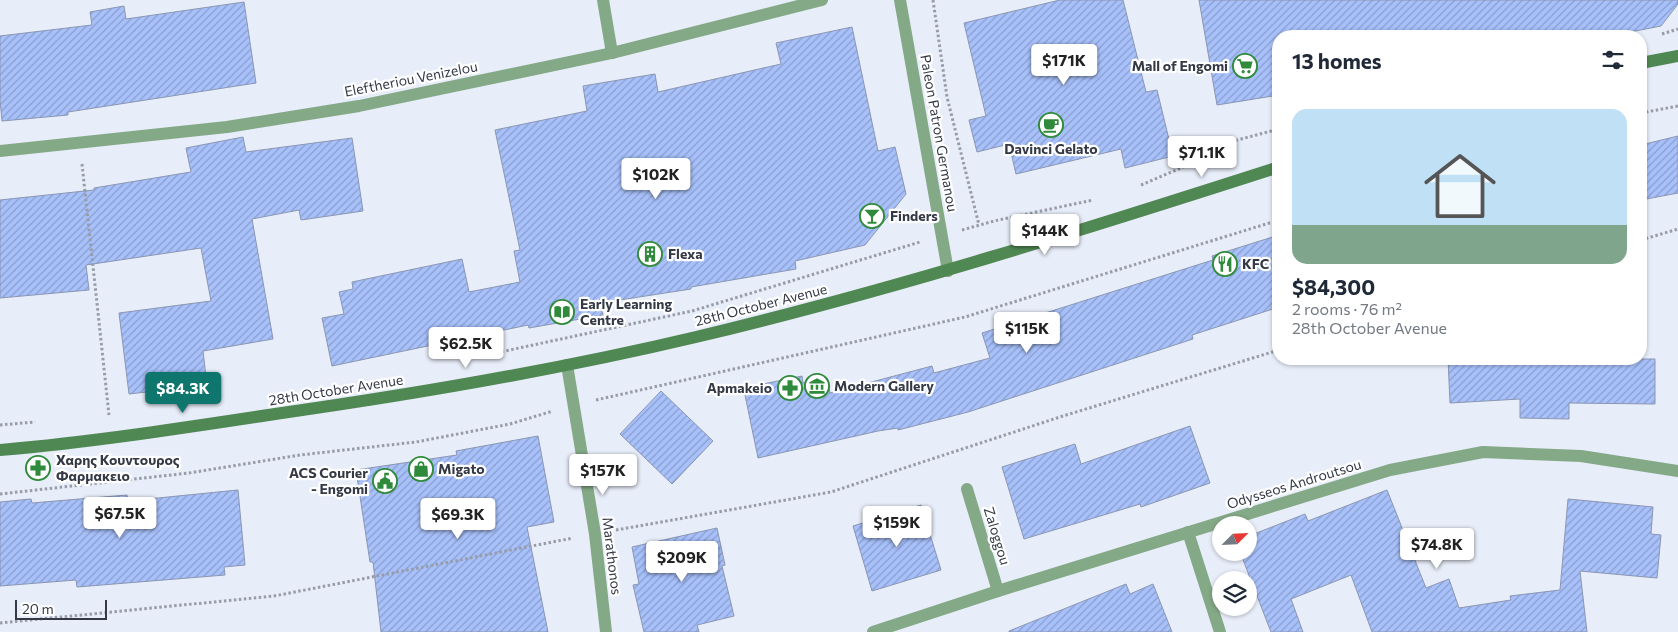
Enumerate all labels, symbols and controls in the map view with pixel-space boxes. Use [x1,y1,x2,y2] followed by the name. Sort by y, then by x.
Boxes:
[1029,44,1099,86] pin: $171K
[1599,46,1627,74] icon: filters
[1292,48,1382,73] text: 13 homes
[1042,50,1086,69] text: $171K
[917,53,962,213] street label: Paleon Patron Germanou
[1232,53,1258,79] supermarket icon: Mall of Engomi
[343,57,479,100] street label: Eleftheriou Venizelou
[1132,57,1228,74] place label: Mall of Engomi
[1038,112,1064,138] cafe icon: Davinci Gelato
[1161,136,1243,178] pin: $71.1K
[1004,140,1098,157] place label: Davinci Gelato
[1415,141,1505,231] icon: home
[1179,142,1225,161] text: $71.1K
[621,158,691,200] pin: $102K
[632,164,680,183] text: $102K
[859,203,885,229] bar icon: Finders
[890,207,938,224] place label: Finders
[1010,214,1080,256] pin: $144K
[1021,220,1069,239] text: $144K
[637,241,663,267] building icon: Flexa
[668,245,703,262] place label: Flexa
[1212,251,1238,277] restaurant icon: KFC
[1242,255,1269,272] place label: KFC
[1292,274,1375,299] text: $84,300
[693,280,829,329] street label: 28th October Avenue
[580,295,672,328] place label: Early Learning Centre
[549,299,575,325] library icon: Early Learning Centre
[1292,299,1402,318] text: 2 rooms · 76 m²
[992,312,1062,354] pin: $115K
[1005,318,1049,337] text: $115K
[1292,318,1447,337] text: 28th October Avenue
[425,326,507,369] pin: $62.5K
[440,333,492,352] text: $62.5K
[268,371,404,409] street label: 28th October Avenue
[142,372,224,414] pin: $84.3K
[804,373,830,399] museum icon: Modern Gallery
[777,375,803,401] pharmacy icon: Apmakeio
[834,377,934,394] place label: Modern Gallery
[156,378,210,397] text: $84.3K
[707,379,772,396] place label: Apmakeio
[56,451,180,484] place label: Χαρης Κουντουρος Φαρμακειο
[568,454,638,496] pin: $157K
[25,455,51,481] pharmacy icon: Χαρης Κουντουρος Φαρμακειο
[1225,455,1363,512] street label: Odysseos Androutsou
[408,456,434,482] shop icon: Migato
[438,460,485,477] place label: Migato
[580,460,626,479] text: $157K
[289,464,368,497] place label: ACS Courier - Engomi
[372,468,398,494] public building icon: ACS Courier - Engomi
[79,496,161,539] pin: $67.5K
[417,498,499,540] pin: $69.3K
[94,503,146,522] text: $67.5K
[431,504,485,523] text: $69.3K
[981,505,1014,567] street label: Zaloggou
[862,506,932,548] pin: $159K
[874,512,920,531] text: $159K
[599,516,626,596] street label: Marathonos
[1212,516,1258,561] north arrow
[1212,516,1257,616] map controls
[1396,528,1478,570] pin: $74.8K
[1411,534,1463,553] text: $74.8K
[647,540,717,583] pin: $209K
[657,547,707,566] text: $209K
[1212,571,1257,616] button: layers
[15,597,108,620] scale bar
[22,600,54,617] text: 20 m

